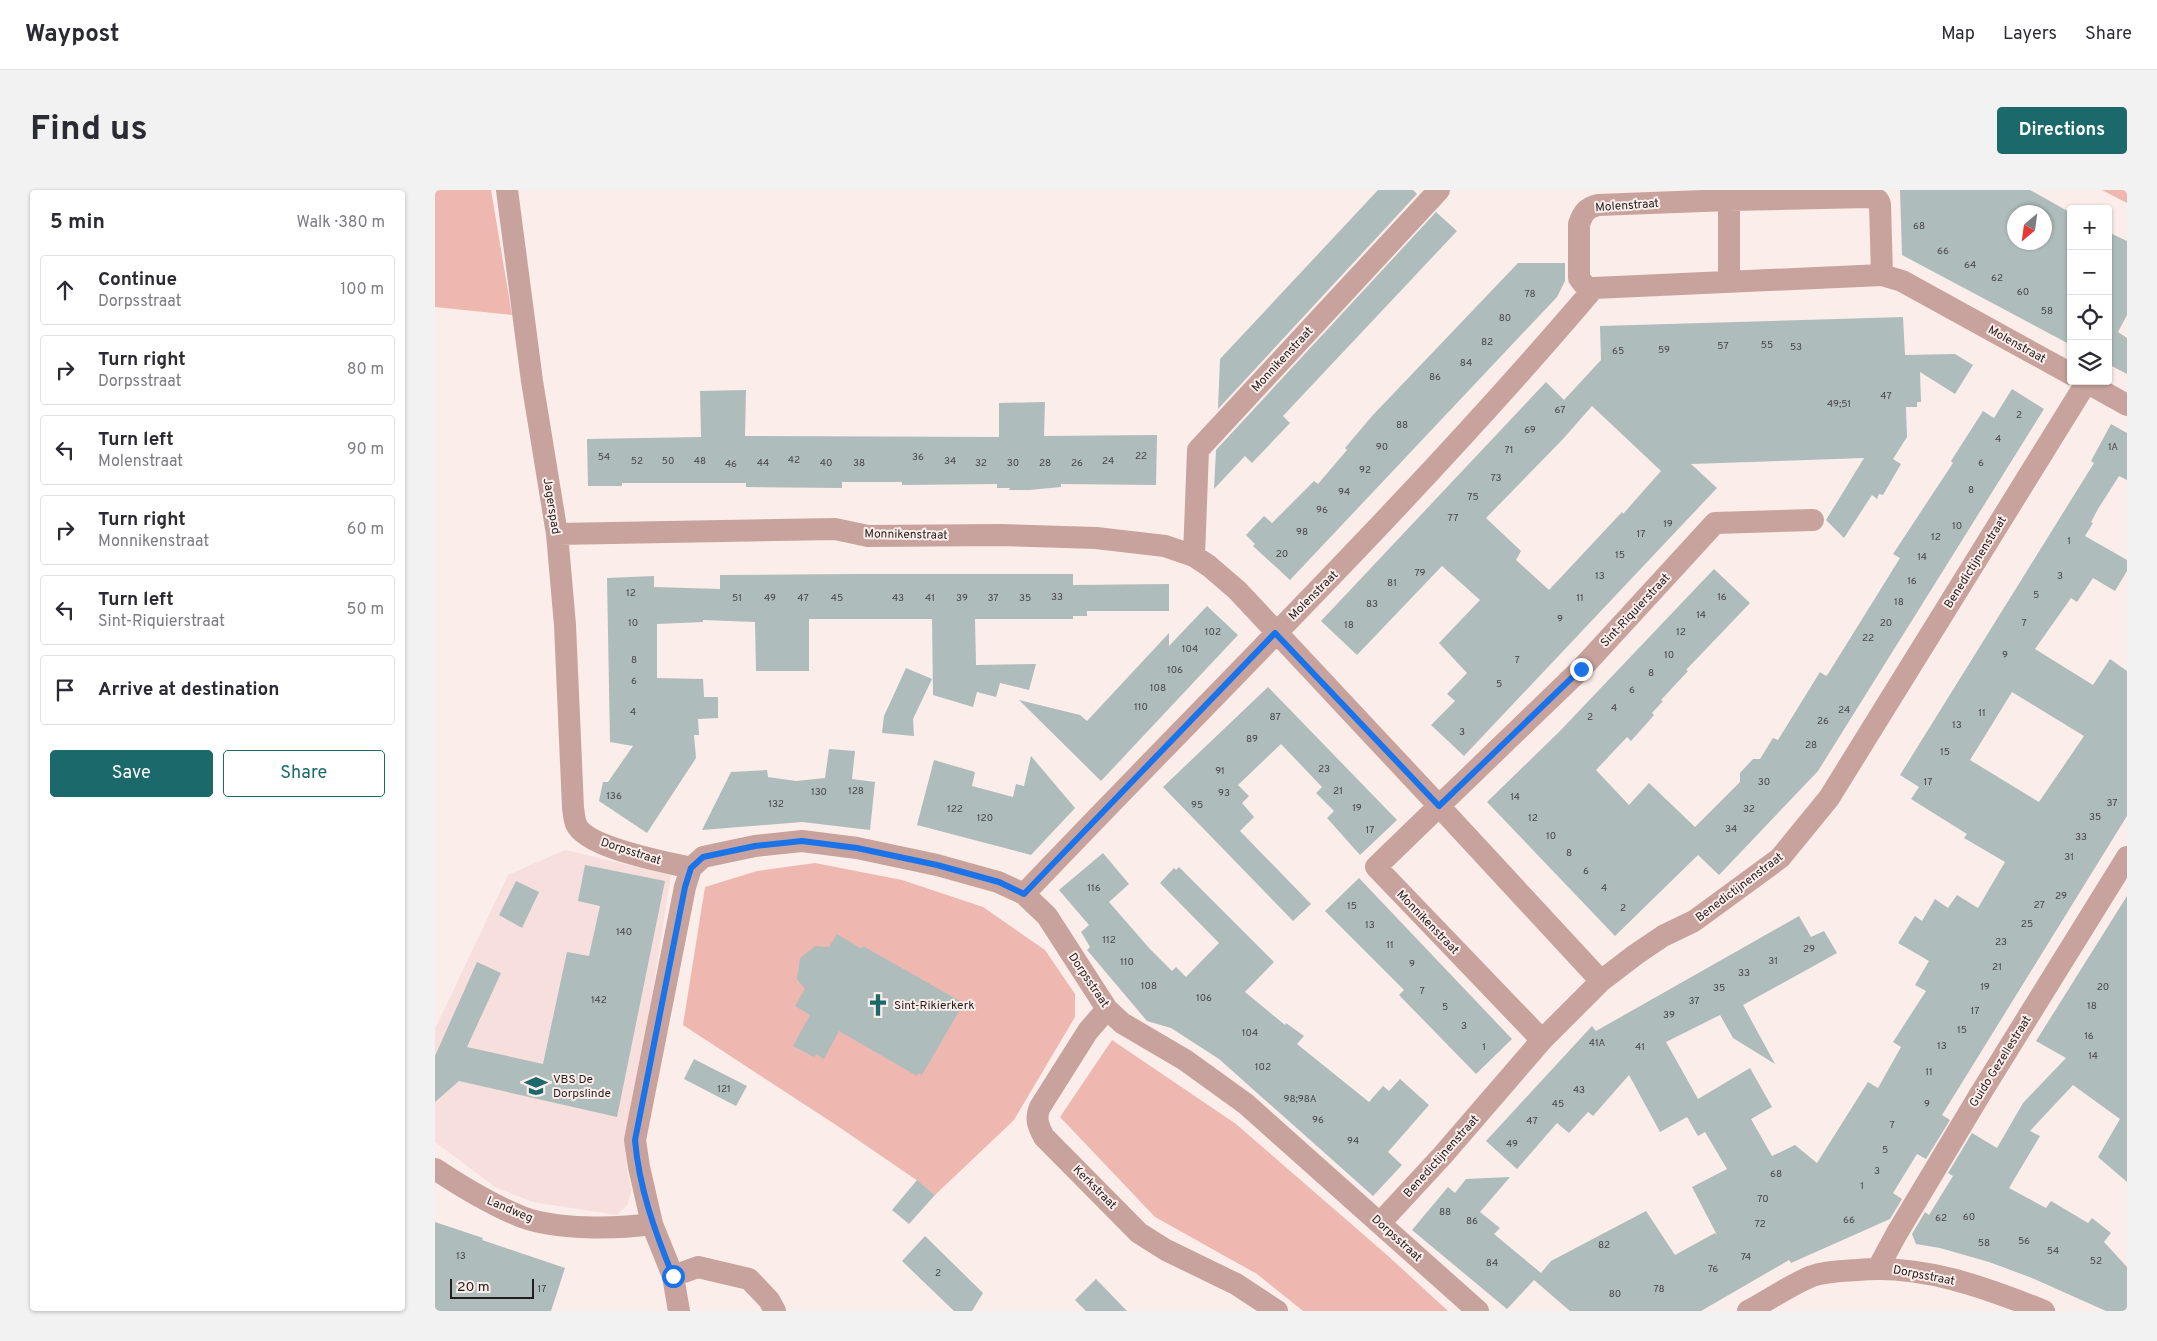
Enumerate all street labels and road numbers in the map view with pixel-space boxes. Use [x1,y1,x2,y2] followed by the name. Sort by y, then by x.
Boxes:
[1595,196,1659,216] street label: Molenstraat
[1985,322,2048,367] street label: Molenstraat
[1248,324,1317,396] street label: Monnikenstraat
[539,477,563,535] street label: Jagerspad
[1941,513,2011,612] street label: Benedictijnenstraat
[864,526,948,544] street label: Monnikenstraat
[1285,567,1342,624] street label: Molenstraat
[1597,570,1674,651] street label: Sint-Riquierstraat
[598,835,663,869] street label: Dorpsstraat
[1693,850,1787,926] street label: Benedictijnenstraat
[1393,887,1462,958] street label: Monnikenstraat
[1064,950,1112,1011] street label: Dorpsstraat
[1966,1013,2035,1110] street label: Guido Gezellestraat
[1400,1112,1483,1201] street label: Benedictijnenstraat
[1069,1162,1120,1213] street label: Kerkstraat
[484,1193,535,1227] street label: Landweg
[1368,1212,1425,1266] street label: Dorpsstraat
[1892,1262,1956,1290] street label: Dorpsstraat

